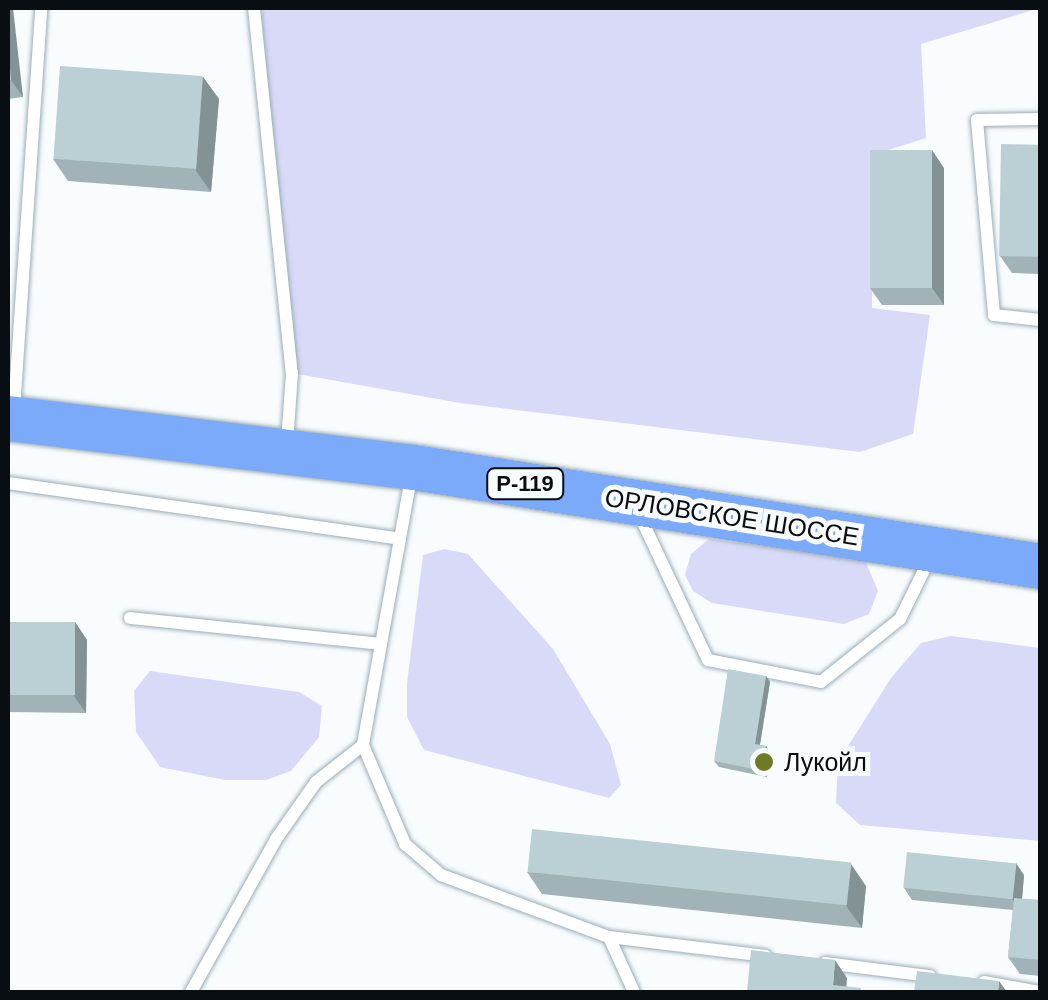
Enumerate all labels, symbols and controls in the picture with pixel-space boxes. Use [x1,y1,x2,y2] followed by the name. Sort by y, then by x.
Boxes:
[485,467,565,501] road number: Р-119
[603,482,861,552] street label: ОРЛОВСКОЕ ШОССЕ
[784,747,867,777] place label: Лукойл
[753,751,775,773] marker: Лукойл

